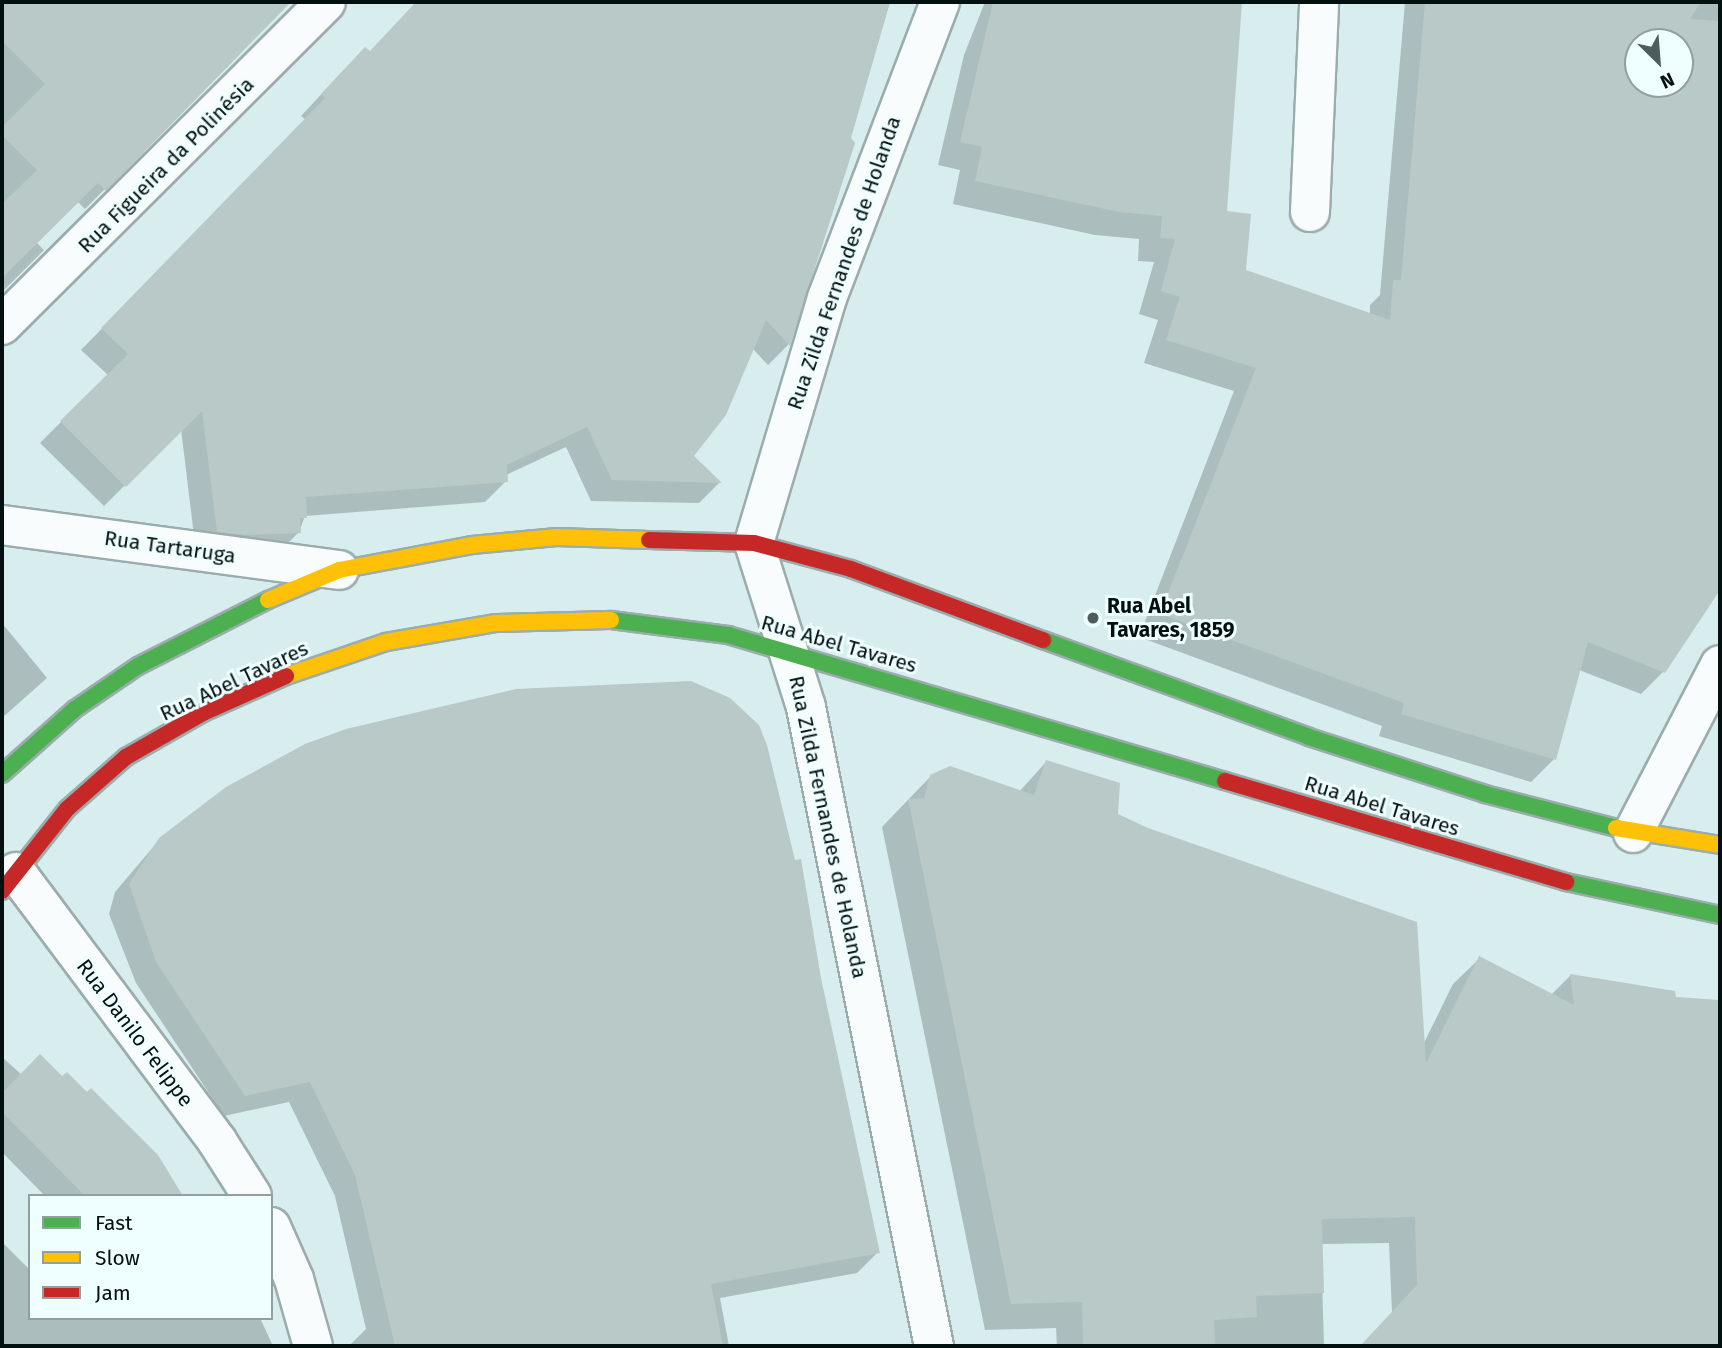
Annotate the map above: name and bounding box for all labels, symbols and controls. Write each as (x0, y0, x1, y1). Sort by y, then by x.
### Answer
north arrow (1624, 28, 1694, 98)
text: N (1657, 68, 1678, 94)
street label: Rua Figueira da Polinésia (73, 72, 259, 258)
street label: Rua Zilda Fernandes de Holanda (782, 113, 906, 413)
street label: Rua Tartaruga (103, 525, 237, 569)
place label: Rua Abel Tavares, 1859 (1107, 593, 1234, 643)
street label: Rua Abel Tavares (758, 610, 920, 678)
marker: Rua Abel Tavares, 1859 (1085, 610, 1101, 626)
street label: Rua Abel Tavares (156, 636, 312, 726)
street label: Rua Zilda Fernandes de Holanda (784, 673, 872, 981)
street label: Rua Abel Tavares (1302, 770, 1462, 842)
street label: Rua Danilo Felippe (71, 954, 199, 1112)
legend (28, 1194, 273, 1320)
text: Fast (95, 1210, 133, 1236)
text: Slow (95, 1245, 140, 1271)
text: Jam (95, 1280, 131, 1306)

